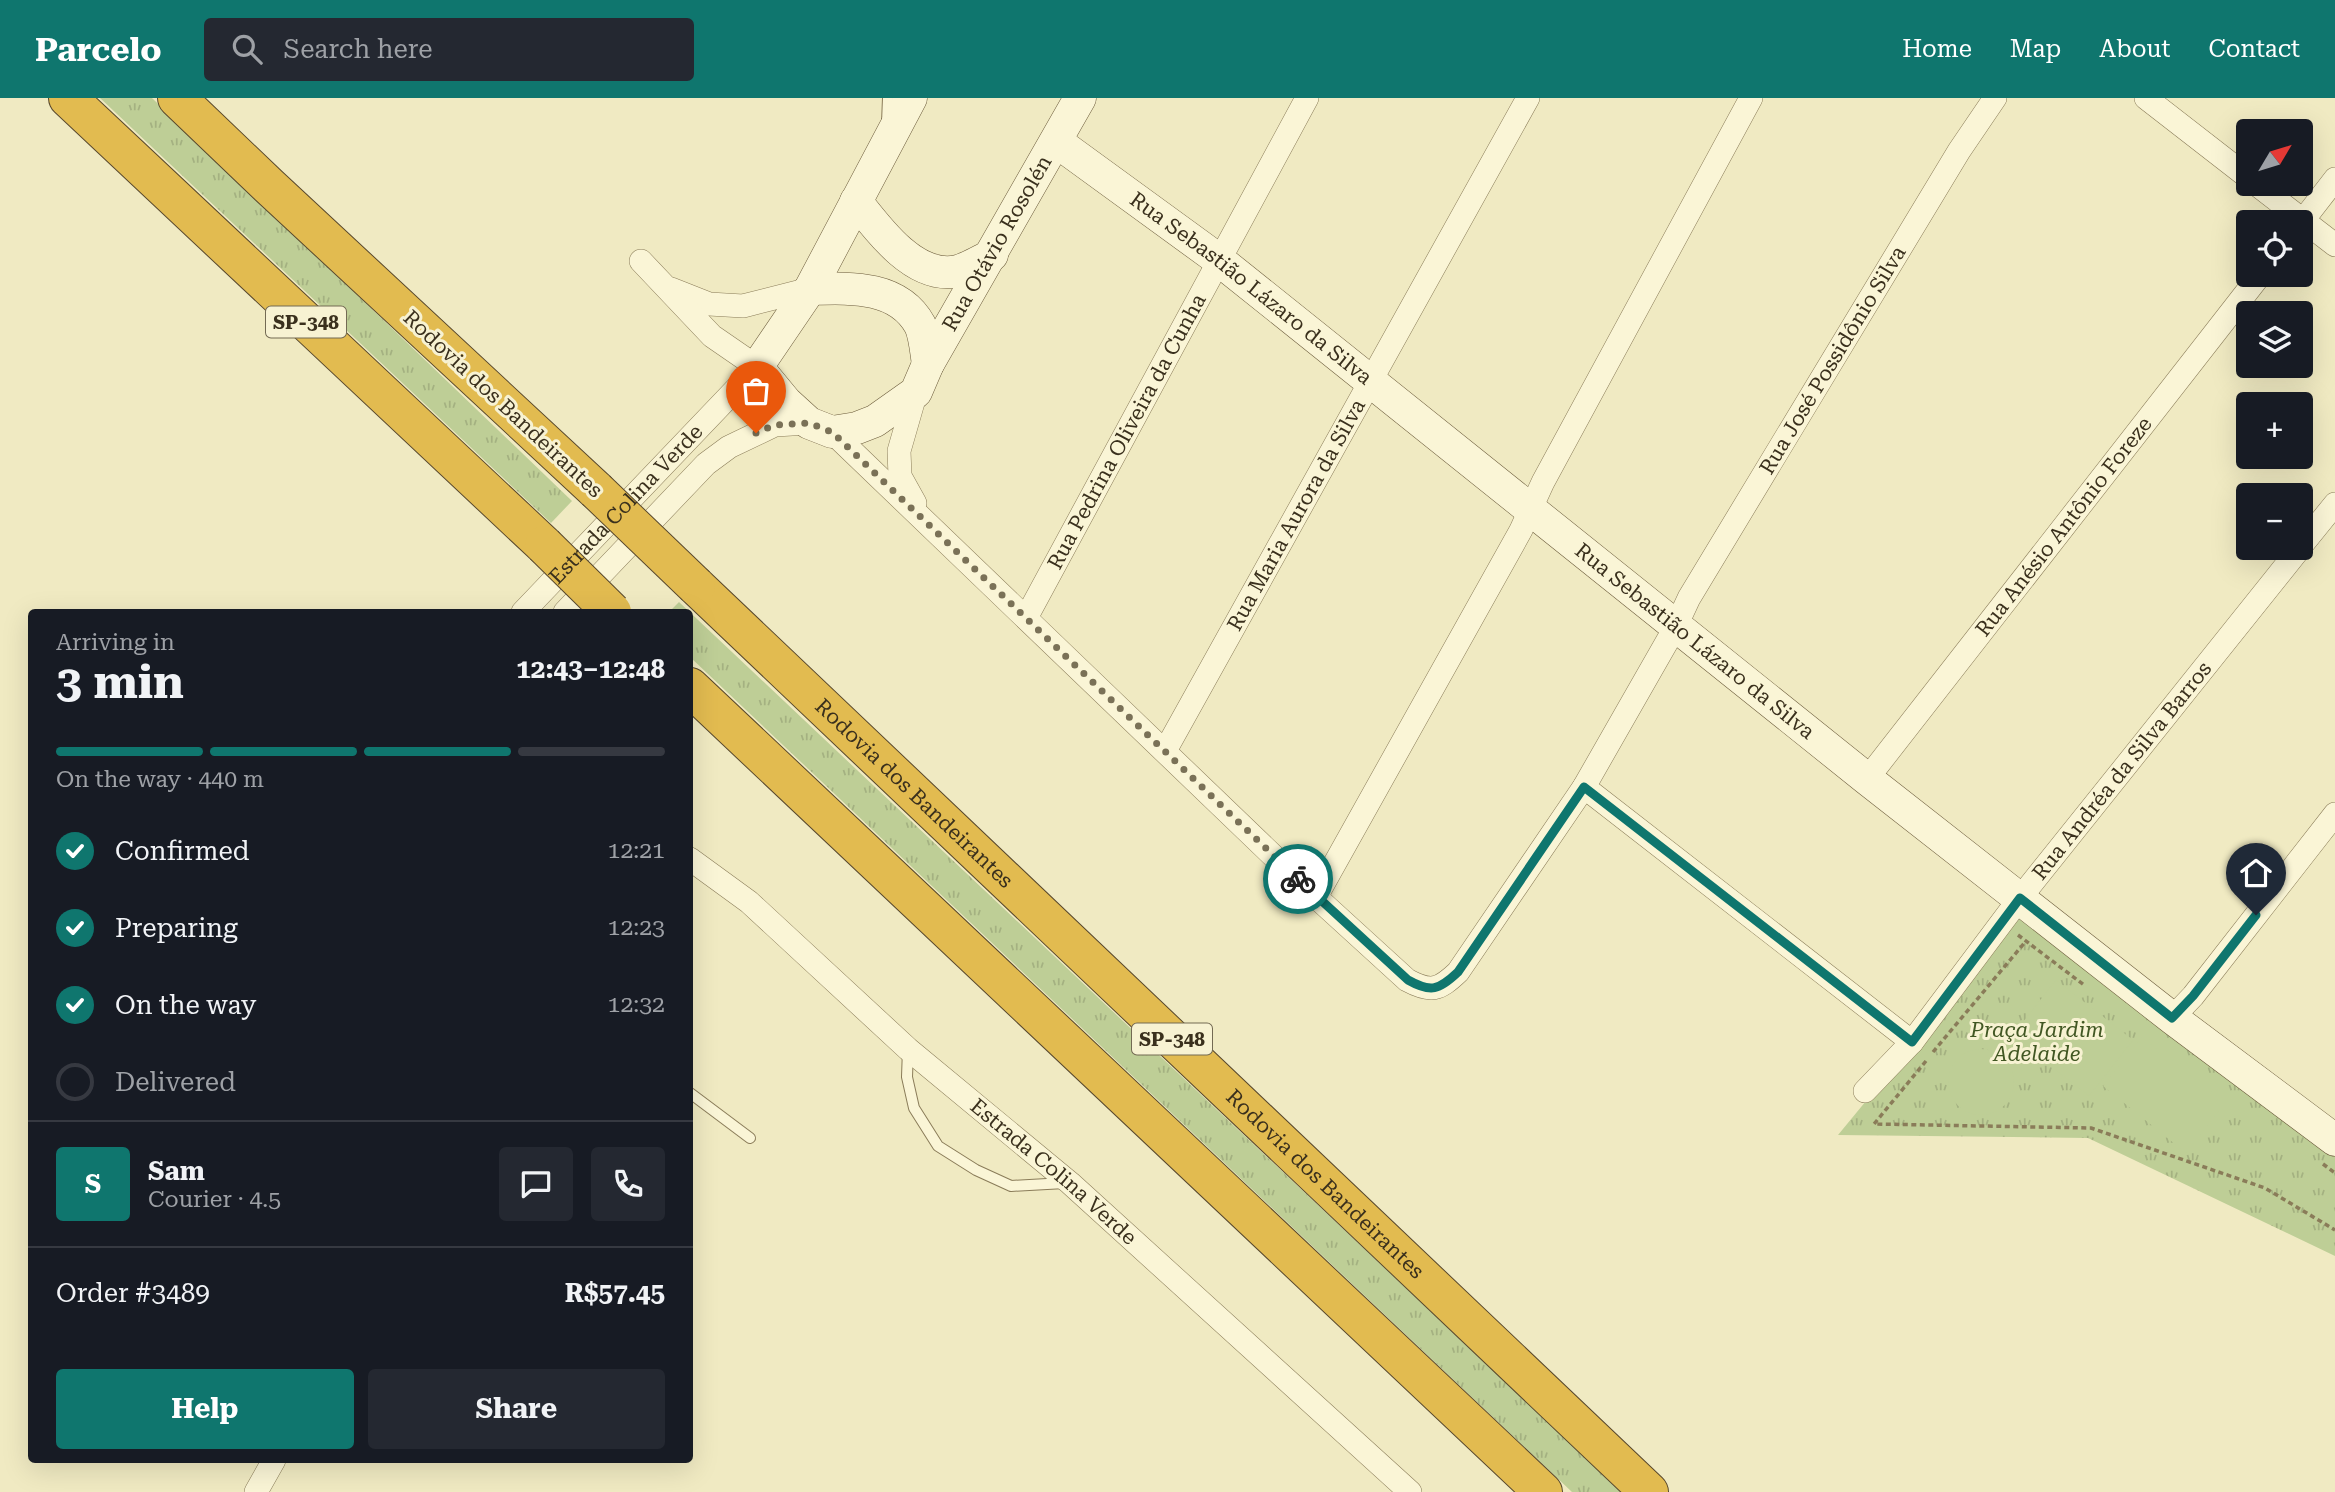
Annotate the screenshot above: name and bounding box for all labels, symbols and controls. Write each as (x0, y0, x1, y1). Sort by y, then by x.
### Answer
search box (204, 18, 694, 81)
text: Parcelo (35, 30, 162, 69)
icon: search (228, 30, 266, 68)
text: Search here (284, 34, 433, 64)
text: Home (1902, 35, 1972, 63)
text: Map (2010, 35, 2061, 63)
text: About (2099, 35, 2170, 63)
text: Contact (2208, 35, 2300, 63)
north arrow (2236, 119, 2314, 196)
map controls (2236, 119, 2313, 560)
street label: Rua Otávio Rosolén (937, 151, 1057, 335)
street label: Rua Sebastião Lázaro da Silva (1125, 187, 1377, 390)
button: locate (2236, 210, 2313, 287)
street label: Rua José Possidônio Silva (1755, 241, 1911, 478)
street label: Rua Pedrina Oliveira da Cunha (1043, 289, 1211, 573)
button: layers (2236, 301, 2313, 378)
street label: Rodovia dos Bandeirantes (399, 305, 607, 503)
road number: SP-348 (266, 306, 346, 338)
pin (726, 361, 786, 433)
icon: bag (737, 372, 775, 410)
button: + (2236, 392, 2313, 469)
street label: Rua Maria Aurora da Silva (1222, 395, 1370, 635)
street label: Rua Anésio Antônio Foreze (1971, 412, 2157, 641)
street label: Estrada Colina Verde (544, 420, 708, 589)
button: − (2236, 483, 2313, 560)
street label: Rua Sebastião Lázaro da Silva (1570, 538, 1820, 744)
text: Arriving in (56, 629, 175, 656)
text: 12:43–12:48 (516, 654, 665, 684)
text: 3 min (56, 655, 184, 709)
street label: Rua Andréa da Silva Barros (2027, 657, 2216, 885)
street label: Rodovia dos Bandeirantes (810, 694, 1018, 893)
text: On the way · 440 m (56, 766, 264, 793)
icon: check (56, 832, 94, 870)
text: Confirmed (115, 836, 250, 866)
text: 12:21 (608, 837, 665, 864)
pin (2226, 843, 2286, 915)
courier (1263, 844, 1333, 914)
icon: home (2237, 854, 2275, 892)
icon: bike (1279, 860, 1317, 898)
icon: check (56, 909, 94, 947)
text: Preparing (115, 913, 238, 943)
text: 12:23 (608, 914, 665, 941)
icon: check (56, 986, 94, 1024)
text: On the way (115, 990, 256, 1020)
text: 12:32 (608, 991, 665, 1018)
park label: Praça Jardim Adelaide (1969, 1018, 2104, 1066)
road number: SP-348 (1132, 1023, 1212, 1054)
text: Delivered (115, 1067, 236, 1097)
street label: Rodovia dos Bandeirantes (1221, 1085, 1429, 1284)
street label: Estrada Colina Verde (966, 1094, 1142, 1250)
button: chat (499, 1147, 573, 1221)
button: phone (591, 1147, 665, 1221)
text: Sam (148, 1156, 205, 1186)
text: S (85, 1169, 101, 1199)
text: Courier · 4.5 (148, 1186, 281, 1213)
text: Order #3489 (56, 1278, 210, 1308)
text: R$57.45 (565, 1278, 665, 1308)
button: Help (56, 1369, 354, 1449)
button: Share (368, 1369, 665, 1449)

